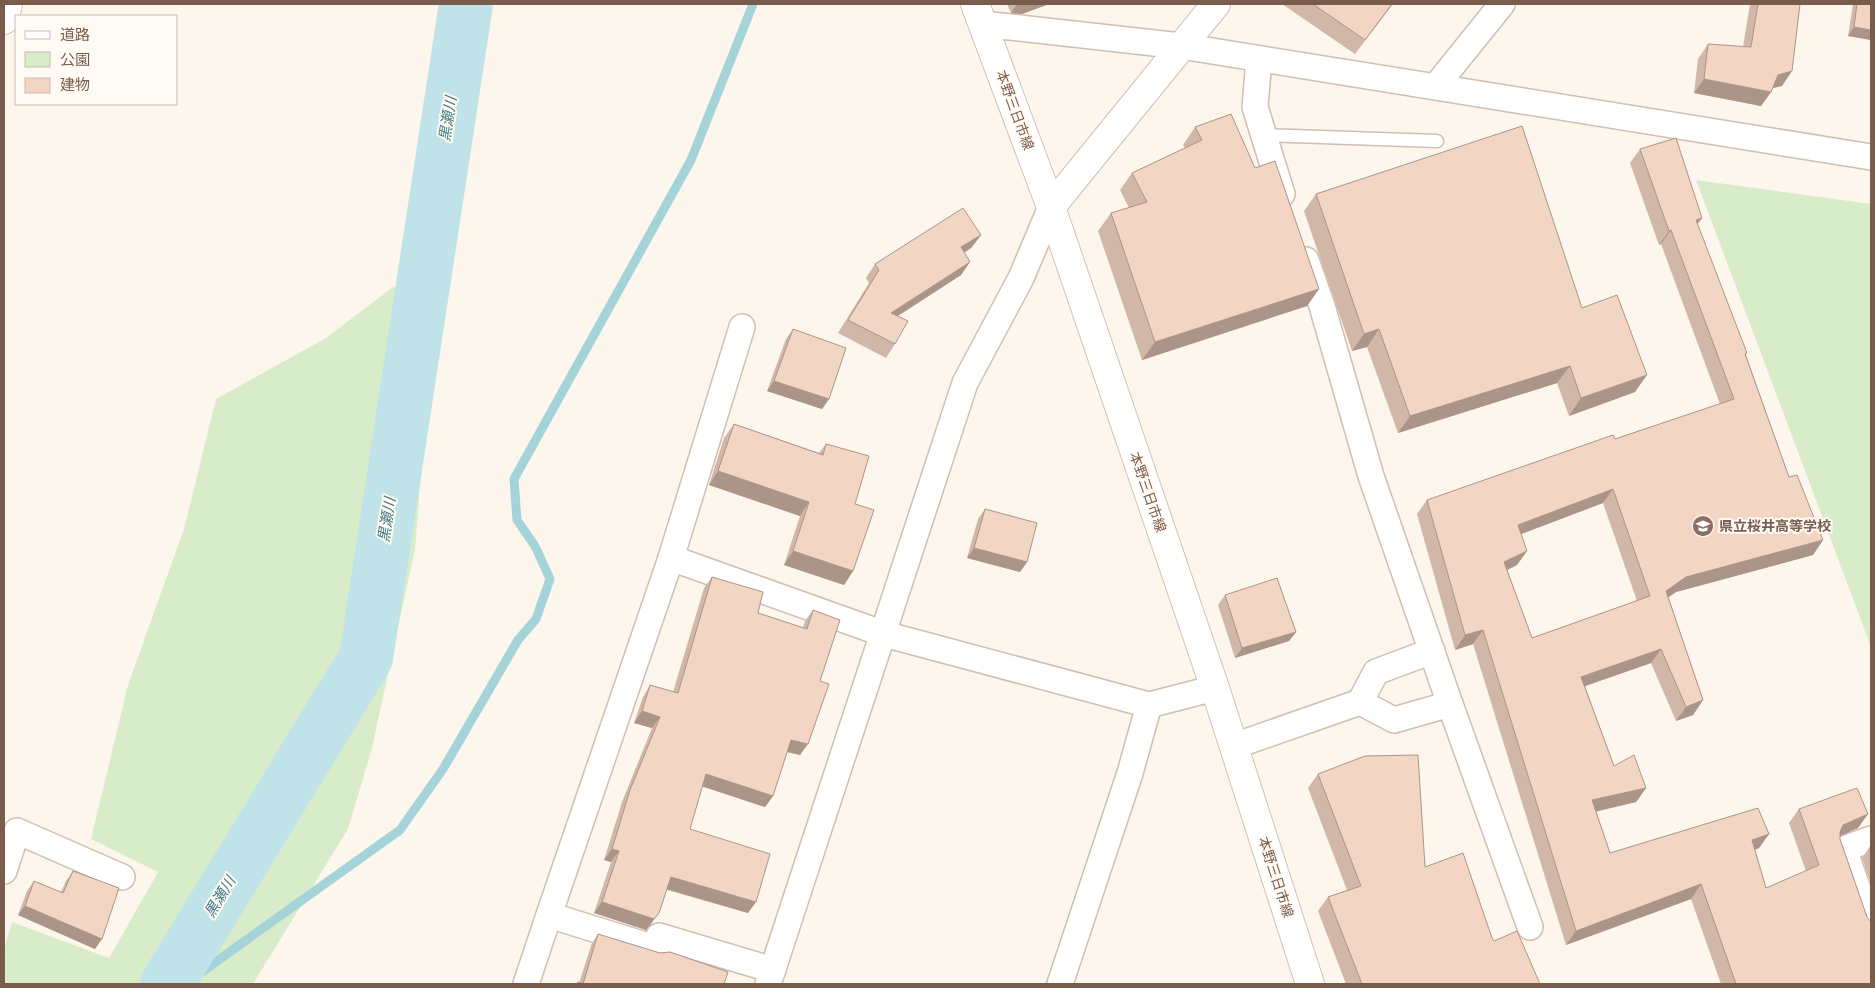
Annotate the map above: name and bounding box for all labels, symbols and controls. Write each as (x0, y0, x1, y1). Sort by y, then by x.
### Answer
legend (15, 15, 178, 105)
text: 道路 (60, 25, 90, 44)
text: 公園 (60, 50, 90, 69)
street label: 本野三日市線 (993, 67, 1038, 152)
text: 建物 (60, 75, 90, 94)
water label: 黒瀬川 (435, 93, 461, 143)
street label: 本野三日市線 (1127, 449, 1170, 534)
water label: 黒瀬川 (374, 494, 400, 544)
school or university icon: 県立桜井高等学校 (1691, 514, 1715, 538)
place label: 県立桜井高等学校 (1719, 517, 1831, 534)
street label: 本野三日市線 (1255, 834, 1298, 919)
water label: 黒瀬川 (200, 871, 240, 921)

